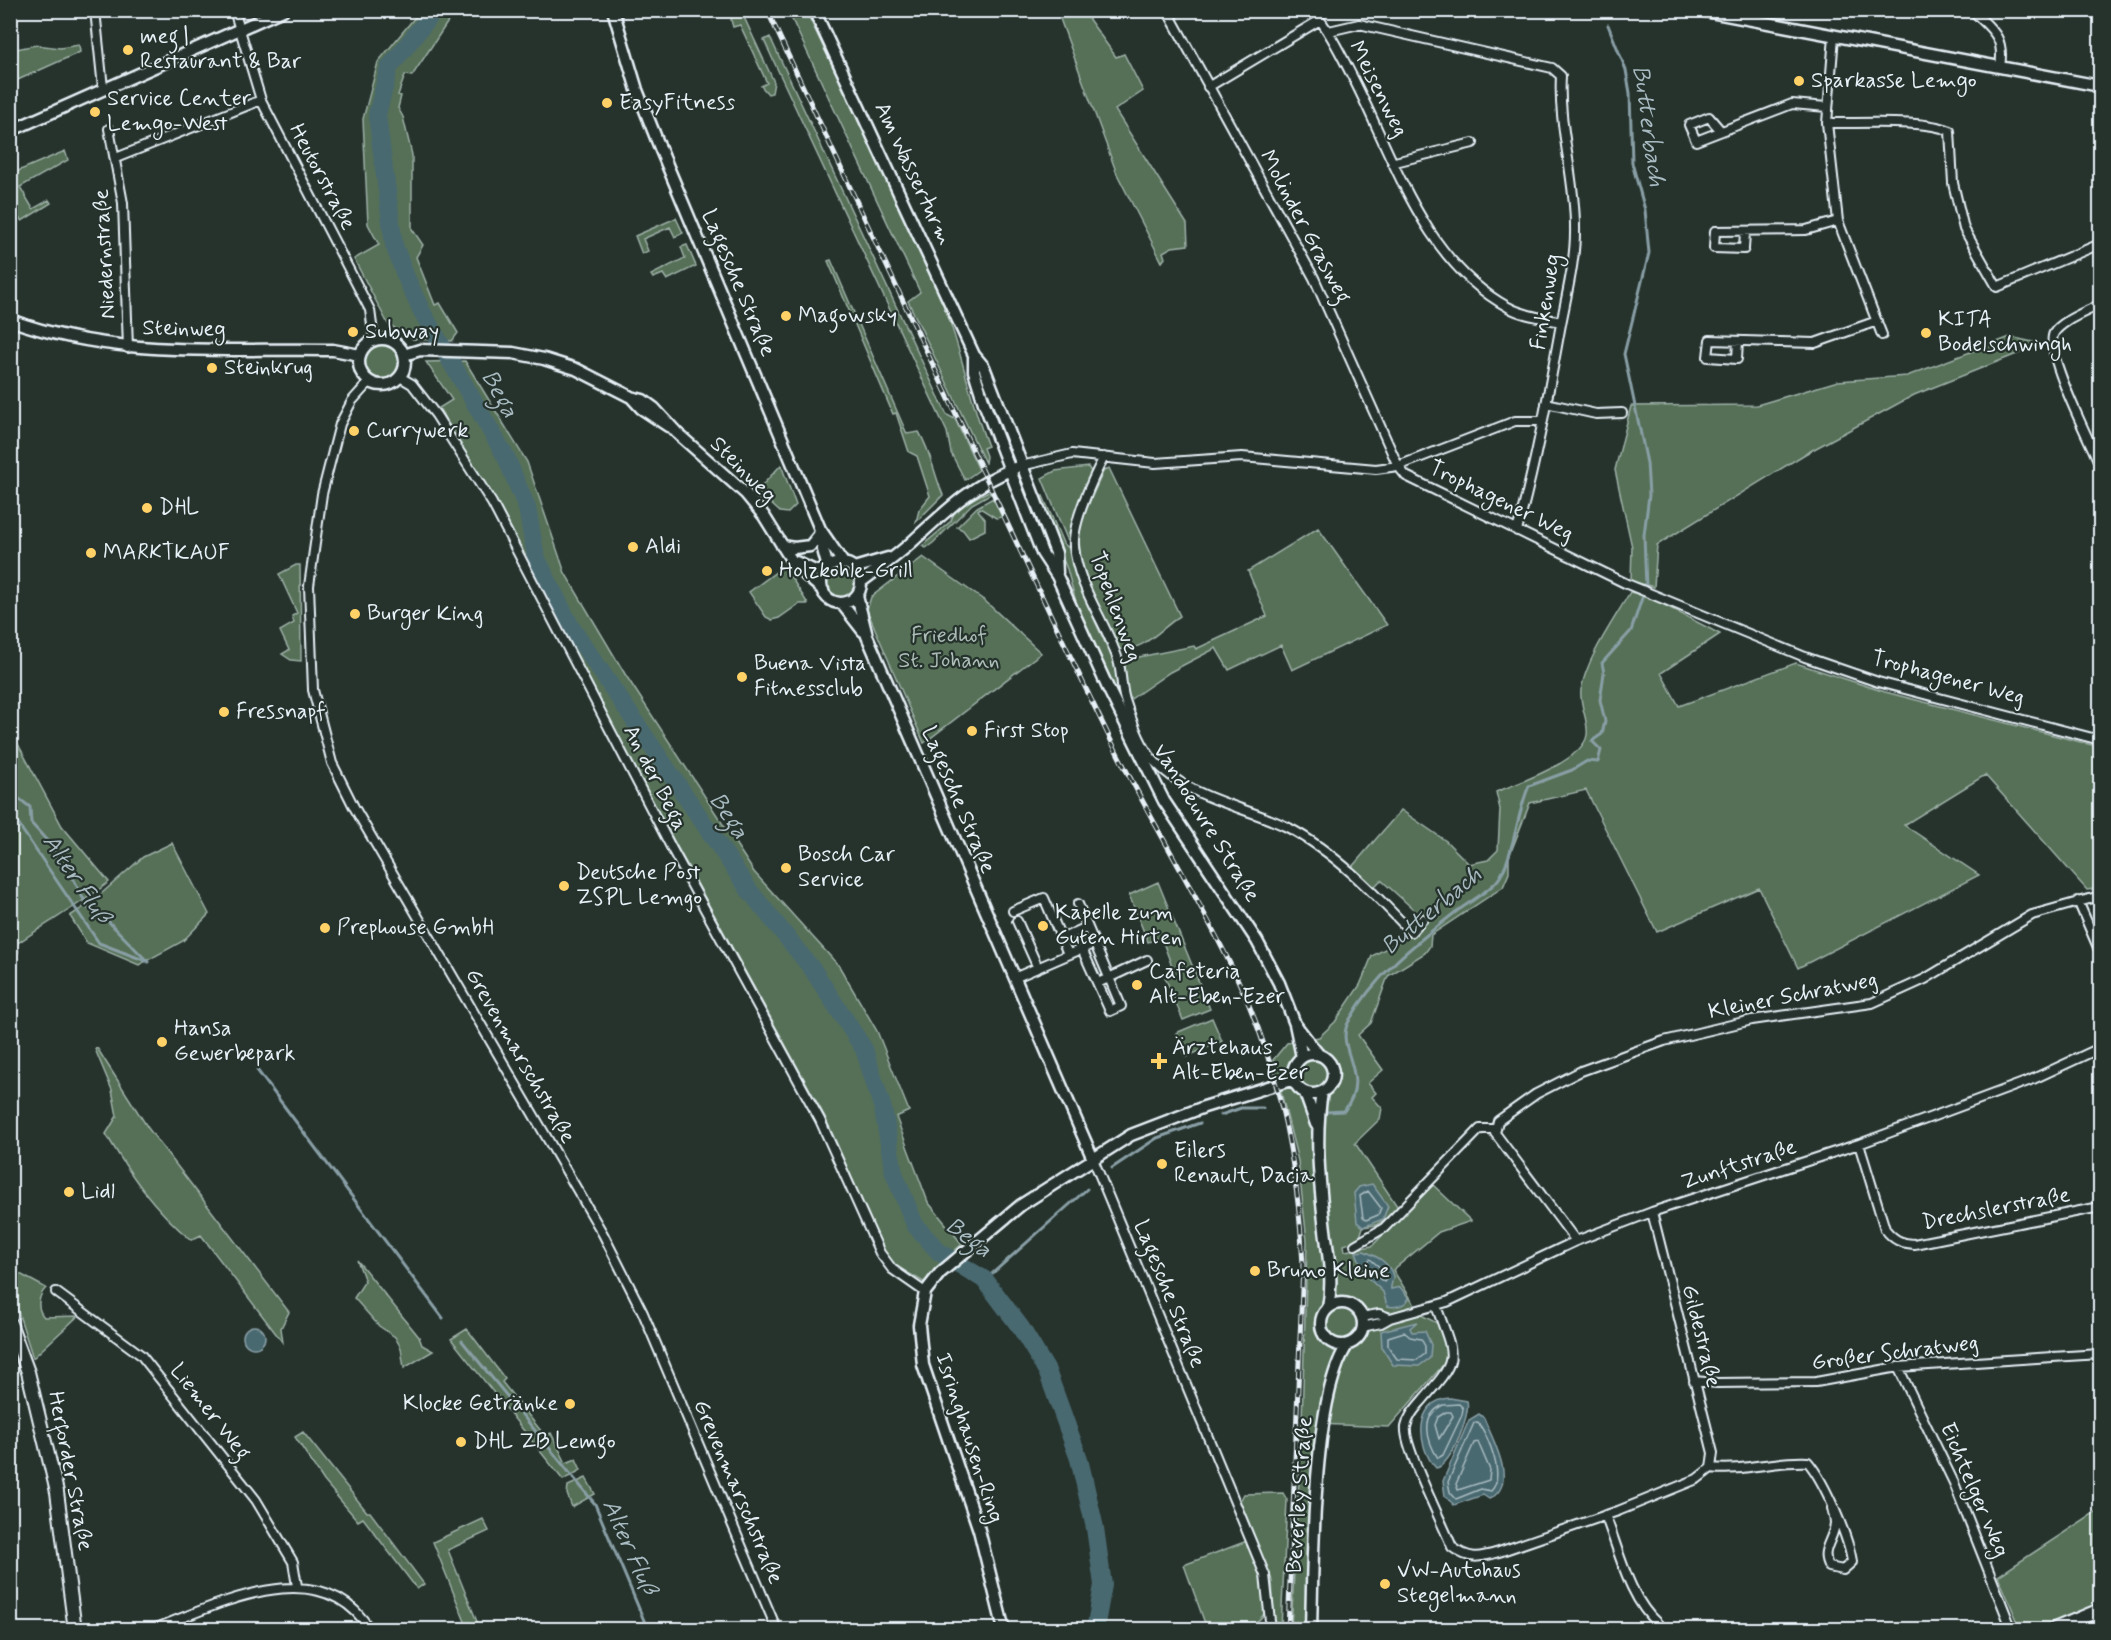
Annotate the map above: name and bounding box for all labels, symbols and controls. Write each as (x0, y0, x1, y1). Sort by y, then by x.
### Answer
place label: meg | Restaurant & Bar (140, 23, 302, 76)
street label: Meisenweg (1341, 36, 1414, 142)
marker: meg | Restaurant & Bar (121, 43, 135, 57)
water label: Butterbach (1624, 63, 1672, 189)
place label: Sparkasse Lemgo (1811, 67, 1977, 98)
marker: Sparkasse Lemgo (1792, 74, 1806, 88)
place label: Service Center Lemgo-West (107, 85, 252, 141)
place label: EasyFitness (619, 89, 736, 117)
marker: EasyFitness (600, 96, 614, 110)
street label: Am Wasserturm (868, 98, 958, 250)
marker: Service Center Lemgo-West (88, 105, 102, 119)
street label: Heutorstraße (282, 119, 362, 235)
street label: Molinder Grasweg (1250, 145, 1357, 310)
street label: Niedernstraße (88, 188, 122, 320)
street label: Lagesche Straße (692, 205, 782, 362)
street label: Finkenweg (1525, 252, 1570, 352)
place label: Magowsky (798, 302, 897, 333)
place label: KITA Bodelschwingh (1938, 306, 2072, 362)
marker: Magowsky (779, 309, 793, 323)
street label: Steinweg (142, 314, 226, 347)
place label: Subway (365, 318, 439, 346)
marker: Subway (346, 325, 360, 339)
marker: KITA Bodelschwingh (1919, 326, 1933, 340)
place label: Steinkrug (224, 354, 313, 383)
marker: Steinkrug (205, 361, 219, 375)
water label: Bega (471, 365, 525, 425)
place label: Currywerk (366, 417, 469, 445)
marker: Currywerk (347, 424, 361, 438)
street label: Steinweg (702, 431, 782, 511)
street label: Trophagener Weg (1423, 454, 1578, 551)
place label: DHL (159, 494, 199, 522)
marker: DHL (140, 501, 154, 515)
place label: Aldi (645, 533, 681, 561)
place label: MARKTKAUF (103, 539, 230, 567)
marker: Aldi (626, 540, 640, 554)
marker: MARKTKAUF (84, 546, 98, 560)
street label: Topehlenweg (1081, 548, 1148, 666)
place label: Holzkohle-Grill (779, 557, 913, 585)
marker: Holzkohle-Grill (760, 564, 774, 578)
place label: Burger King (367, 600, 483, 631)
marker: Burger King (348, 607, 362, 621)
park label: Friedhof St. Johann (898, 622, 1000, 675)
street label: Trophagener Weg (1867, 644, 2028, 715)
place label: Buena Vista Fitnessclub (754, 650, 866, 703)
marker: Buena Vista Fitnessclub (735, 670, 749, 684)
place label: Fressnapf (236, 698, 326, 726)
marker: Fressnapf (217, 705, 231, 719)
place label: First Stop (984, 717, 1069, 745)
street label: An der Bega (614, 720, 694, 837)
street label: Lagesche Straße (912, 722, 1002, 879)
marker: First Stop (965, 724, 979, 738)
street label: Vandoeuvre Straße (1146, 739, 1266, 907)
water label: Bega (699, 787, 755, 847)
water label: Alter Fluß (35, 828, 119, 932)
place label: Bosch Car Service (798, 841, 896, 894)
place label: Deutsche Post ZSPL Lemgo (576, 859, 702, 913)
water label: Butterbach (1375, 860, 1489, 962)
marker: Bosch Car Service (779, 861, 793, 875)
marker: Deutsche Post ZSPL Lemgo (557, 879, 571, 893)
place label: Kapelle zum Guten Hirten (1055, 899, 1182, 952)
place label: Prephouse GmbH (337, 914, 494, 942)
marker: Kapelle zum Guten Hirten (1036, 919, 1050, 933)
marker: Prephouse GmbH (318, 921, 332, 935)
place label: Cafeteria Alt-Eben-Ezer (1149, 958, 1286, 1011)
street label: Grevenmarschstraße (458, 963, 582, 1149)
street label: Kleiner Schratweg (1706, 966, 1880, 1027)
marker: Cafeteria Alt-Eben-Ezer (1130, 978, 1144, 992)
place label: Hansa Gewerbepark (174, 1015, 295, 1068)
place label: Ärztehaus Alt-Eben-Ezer (1172, 1034, 1309, 1087)
marker: Hansa Gewerbepark (155, 1035, 169, 1049)
marker: Ärztehaus Alt-Eben-Ezer (1150, 1052, 1168, 1070)
street label: Zunftstraße (1678, 1133, 1800, 1197)
place label: Eilers Renault, Dacia (1174, 1137, 1314, 1190)
marker: Eilers Renault, Dacia (1155, 1157, 1169, 1171)
place label: Lidl (81, 1178, 115, 1206)
street label: Drechslerstraße (1920, 1181, 2073, 1237)
marker: Lidl (62, 1185, 76, 1199)
water label: Bega (937, 1211, 997, 1268)
street label: Lagesche Straße (1124, 1216, 1211, 1373)
place label: Bruno Kleine (1267, 1257, 1390, 1285)
marker: Bruno Kleine (1248, 1264, 1262, 1278)
street label: Gildestraße (1675, 1282, 1727, 1390)
street label: Großer Schratweg (1810, 1329, 1980, 1378)
street label: Isringhausen-Ring (925, 1349, 1010, 1528)
street label: Liemer Weg (161, 1358, 257, 1468)
street label: Herforder Straße (39, 1389, 99, 1554)
place label: Klocke Getränke (403, 1390, 558, 1418)
street label: Grevenmarschstraße (686, 1396, 790, 1589)
marker: Klocke Getränke (563, 1397, 577, 1411)
street label: Beverley Straße (1281, 1415, 1319, 1574)
street label: Eichtelger Weg (1930, 1418, 2015, 1563)
place label: DHL ZB Lemgo (473, 1428, 616, 1459)
marker: DHL ZB Lemgo (454, 1435, 468, 1449)
water label: Alter Fluß (594, 1494, 665, 1602)
place label: VW-Autohaus Stegelmann (1397, 1557, 1521, 1613)
marker: VW-Autohaus Stegelmann (1378, 1577, 1392, 1591)

